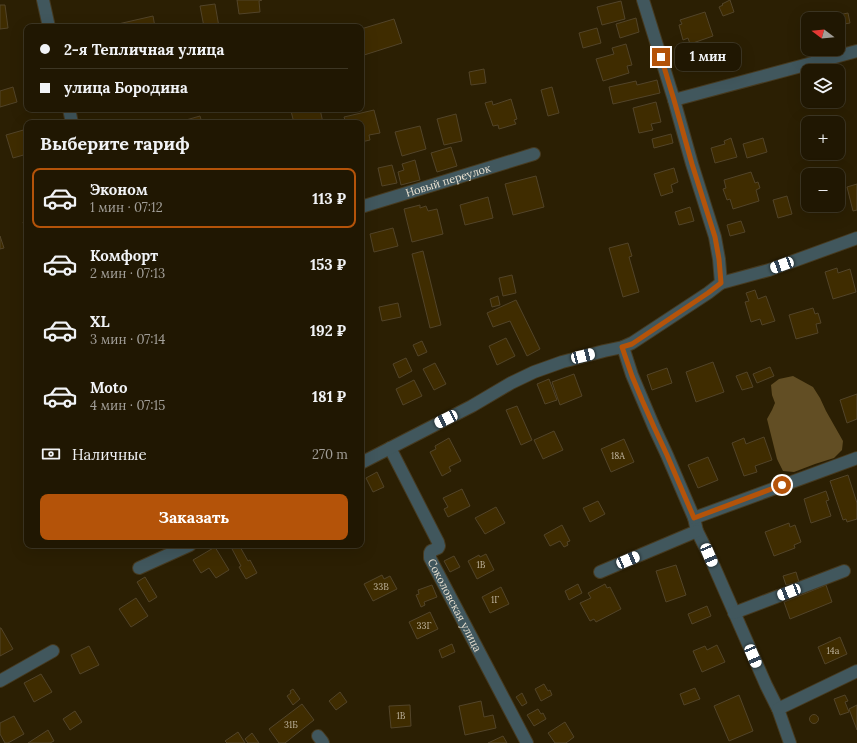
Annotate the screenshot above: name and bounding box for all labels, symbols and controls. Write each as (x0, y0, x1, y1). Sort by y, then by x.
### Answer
north arrow (801, 12, 845, 56)
map controls (801, 12, 845, 212)
text: 2-я Тепличная улица (64, 40, 224, 59)
callout: 1 мин (675, 43, 741, 71)
route end (652, 48, 670, 66)
text: 1 мин (690, 48, 726, 65)
button: layers (801, 64, 845, 108)
text: улица Бородина (64, 78, 188, 97)
button: + (801, 116, 845, 160)
text: Выберите тариф (40, 132, 190, 155)
street label: Новый переулок (404, 161, 492, 200)
button: − (801, 168, 845, 212)
icon: car (42, 180, 78, 216)
text: Эконом (90, 180, 148, 199)
text: 113 ₽ (312, 189, 346, 208)
text: 1 мин · 07:12 (90, 199, 163, 216)
icon: car (42, 246, 78, 282)
text: Комфорт (90, 246, 158, 265)
text: 153 ₽ (310, 255, 346, 274)
car (769, 255, 795, 275)
text: 2 мин · 07:13 (90, 265, 165, 282)
icon: car (42, 312, 78, 348)
text: XL (90, 312, 110, 331)
text: 192 ₽ (310, 321, 346, 340)
text: 3 мин · 07:14 (90, 331, 165, 348)
car (570, 347, 596, 365)
icon: car (42, 378, 78, 414)
text: Moto (90, 378, 127, 397)
text: 181 ₽ (312, 387, 346, 406)
text: 4 мин · 07:15 (90, 397, 165, 414)
car (433, 408, 459, 430)
icon: cash (40, 443, 62, 465)
text: Наличные (72, 445, 147, 464)
text: 270 m (312, 446, 348, 463)
house number: 18А (611, 450, 625, 461)
route start (773, 476, 791, 494)
button: Заказать (40, 494, 348, 540)
car (699, 542, 719, 568)
car (615, 550, 641, 570)
street label: Соколовская улица (425, 556, 485, 654)
house number: 1В (477, 559, 486, 570)
house number: 33В (373, 581, 389, 592)
car (776, 582, 802, 602)
house number: 1Г (491, 594, 499, 605)
house number: 33Г (417, 620, 432, 631)
car (743, 643, 763, 669)
house number: 14а (827, 645, 840, 656)
house number: 1В (397, 710, 406, 721)
house number: 31Б (284, 719, 298, 730)

